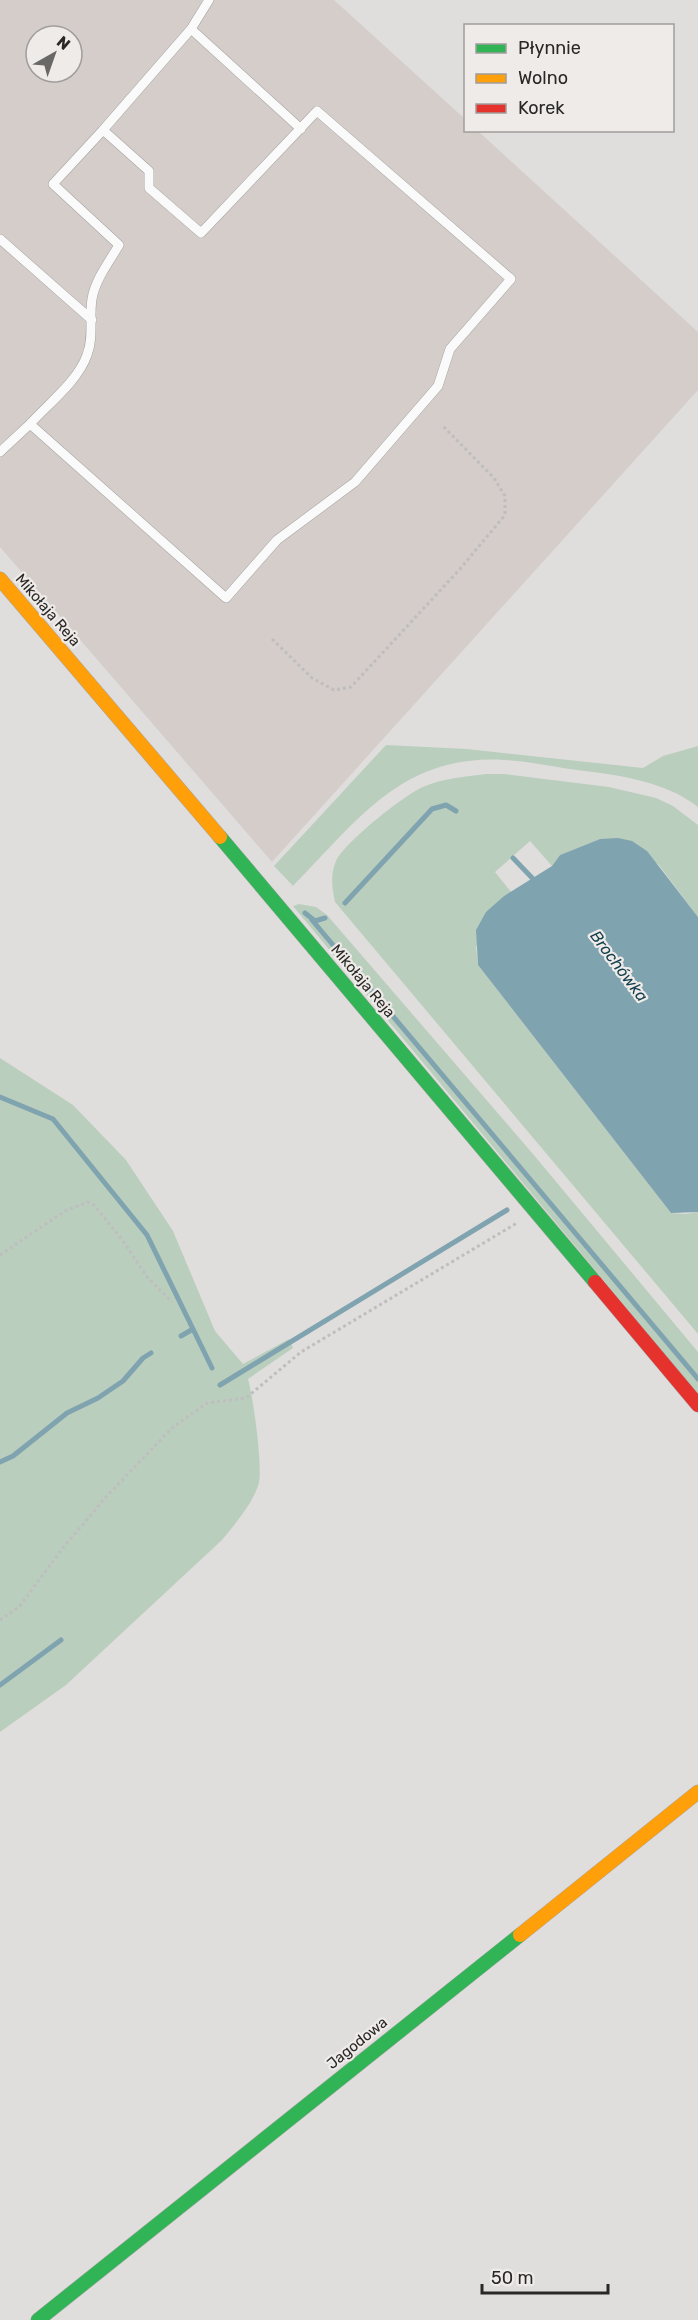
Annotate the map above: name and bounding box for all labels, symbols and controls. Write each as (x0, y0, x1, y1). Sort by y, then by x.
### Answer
north arrow (24, 24, 84, 84)
legend (464, 24, 674, 132)
text: N (53, 32, 74, 54)
text: Płynnie (518, 37, 581, 59)
text: Wolno (518, 67, 568, 89)
text: Korek (518, 97, 565, 119)
street label: Mikołaja Reja (12, 570, 84, 650)
water label: Brochówka (586, 927, 652, 1005)
street label: Mikołaja Reja (327, 941, 399, 1021)
street label: Jagodowa (323, 2013, 391, 2073)
scale bar (482, 2257, 608, 2295)
text: 50 m (491, 2267, 534, 2289)

